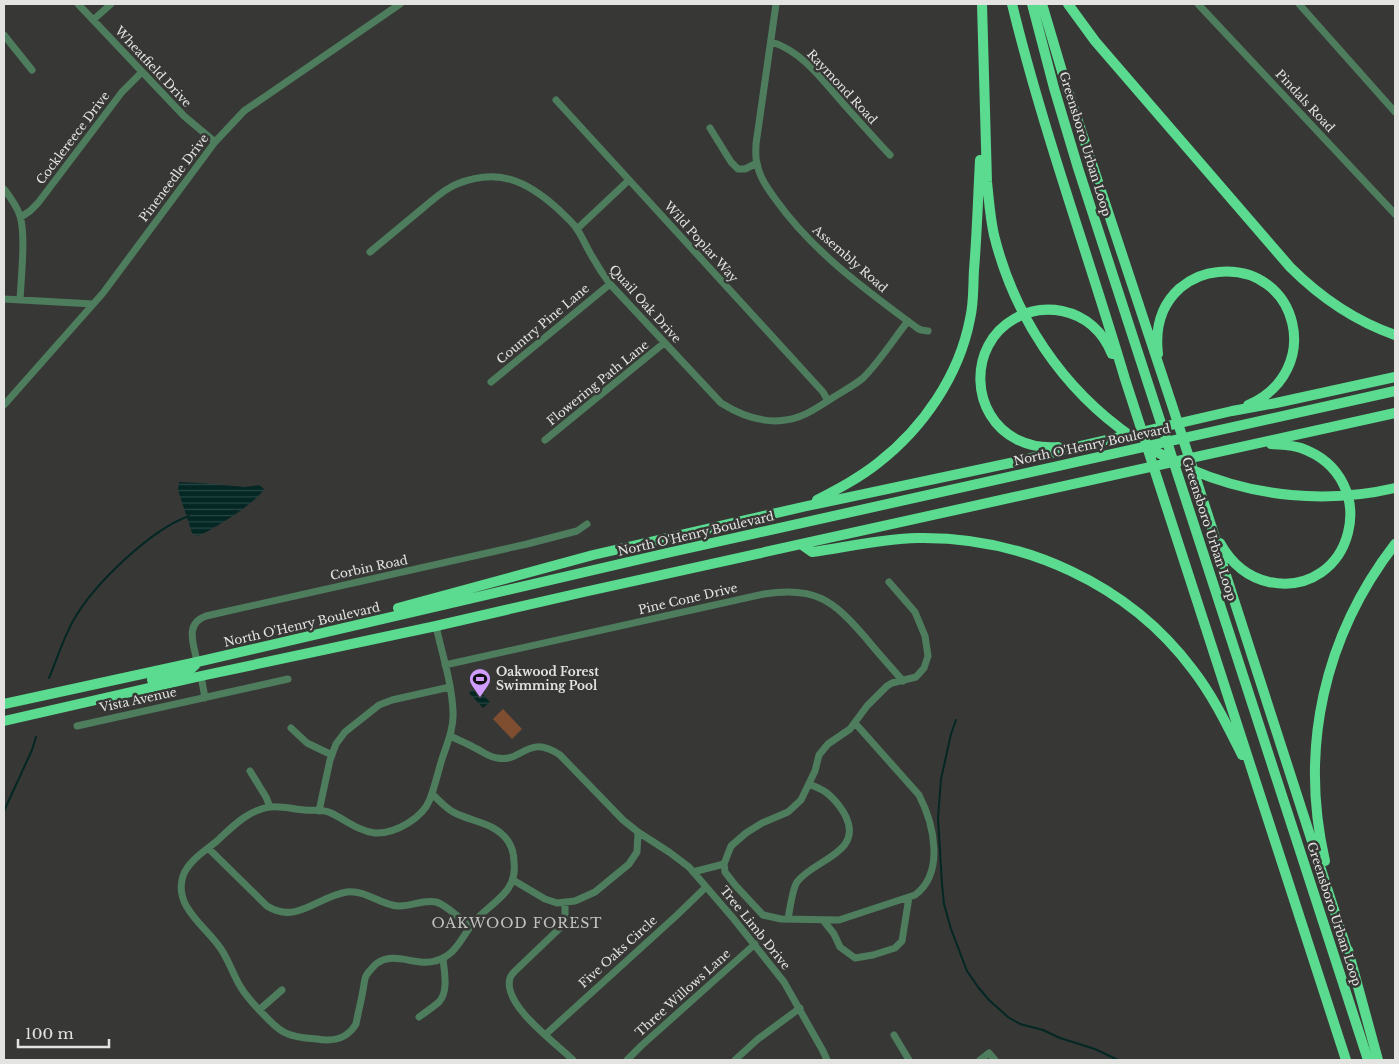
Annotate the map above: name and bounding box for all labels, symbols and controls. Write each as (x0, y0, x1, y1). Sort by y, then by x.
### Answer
street label: Wheatfield Drive (111, 22, 195, 110)
street label: Raymond Road (804, 46, 881, 127)
street label: Pindals Road (1273, 66, 1338, 135)
street label: Greensboro Urban Loop (1056, 70, 1115, 218)
street label: Cocklereece Drive (33, 88, 113, 187)
street label: Pineneedle Drive (136, 131, 212, 225)
street label: Wild Poplar Way (661, 197, 742, 285)
street label: Assembly Road (809, 221, 891, 295)
street label: Quail Oak Drive (606, 261, 685, 346)
street label: Country Pine Lane (493, 280, 592, 367)
street label: Flowering Path Lane (544, 337, 652, 428)
street label: North O'Henry Boulevard (1012, 421, 1172, 468)
street label: Greensboro Urban Loop (1179, 455, 1240, 603)
street label: North O'Henry Boulevard (616, 508, 775, 559)
street label: Corbin Road (329, 552, 409, 583)
street label: Pine Cone Drive (637, 580, 739, 617)
street label: North O'Henry Boulevard (222, 599, 381, 650)
place label: Oakwood Forest Swimming Pool (496, 664, 599, 693)
sports icon: Oakwood Forest Swimming Pool (468, 667, 492, 698)
street label: Vista Avenue (97, 684, 178, 715)
street label: Greensboro Urban Loop (1304, 840, 1365, 988)
street label: Tree Limb Drive (717, 883, 794, 972)
street label: Five Oaks Circle (575, 912, 660, 991)
district label: OAKWOOD FOREST (431, 914, 603, 932)
street label: Three Willows Lane (632, 946, 734, 1039)
scale bar (18, 1016, 109, 1048)
text: 100 m (25, 1024, 74, 1043)

